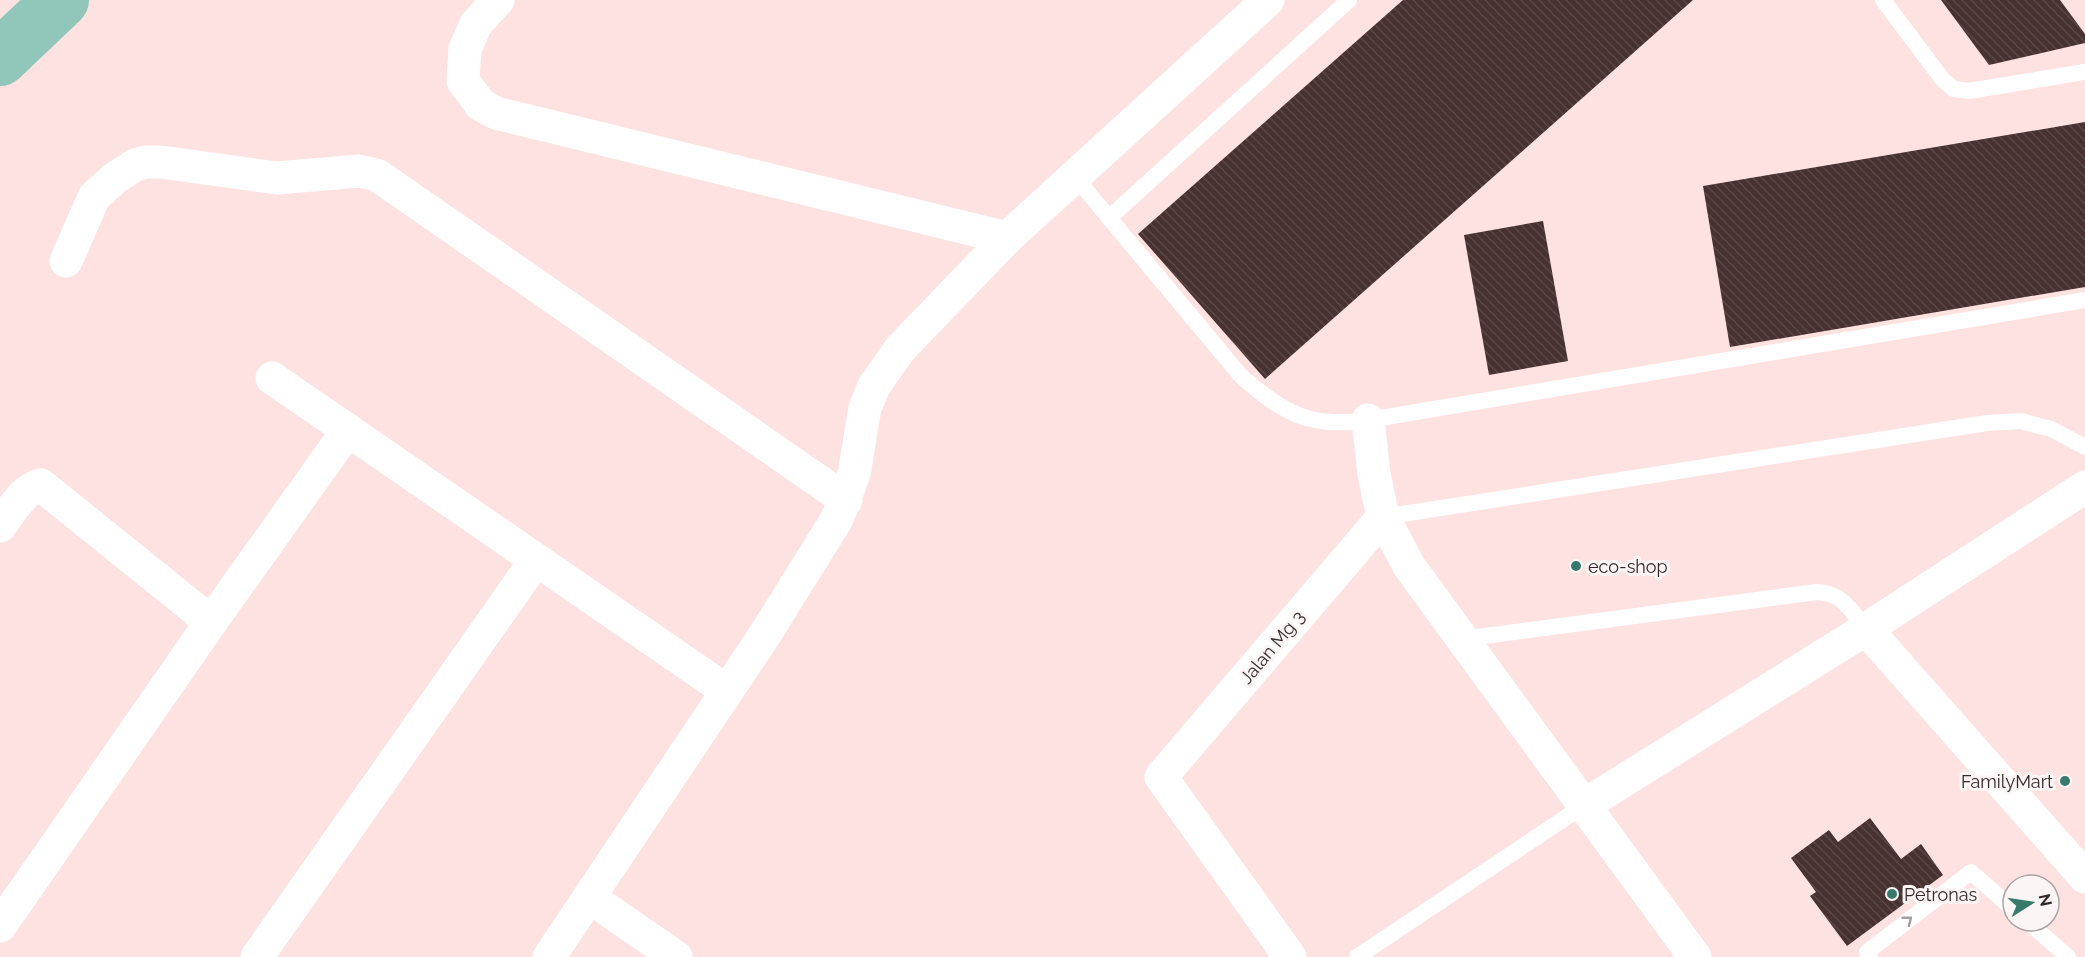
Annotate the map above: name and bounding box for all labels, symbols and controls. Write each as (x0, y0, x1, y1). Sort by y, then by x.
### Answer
place label: eco-shop (1588, 556, 1668, 577)
marker: eco-shop (1569, 559, 1583, 573)
street label: Jalan Mg 3 (1235, 606, 1309, 688)
place label: FamilyMart (1961, 771, 2053, 792)
marker: FamilyMart (2058, 774, 2072, 788)
north arrow (2001, 873, 2061, 933)
place label: Petronas (1904, 884, 1978, 905)
marker: Petronas (1885, 887, 1899, 901)
text: N (2035, 892, 2056, 908)
one-way arrow (1902, 916, 1913, 927)

